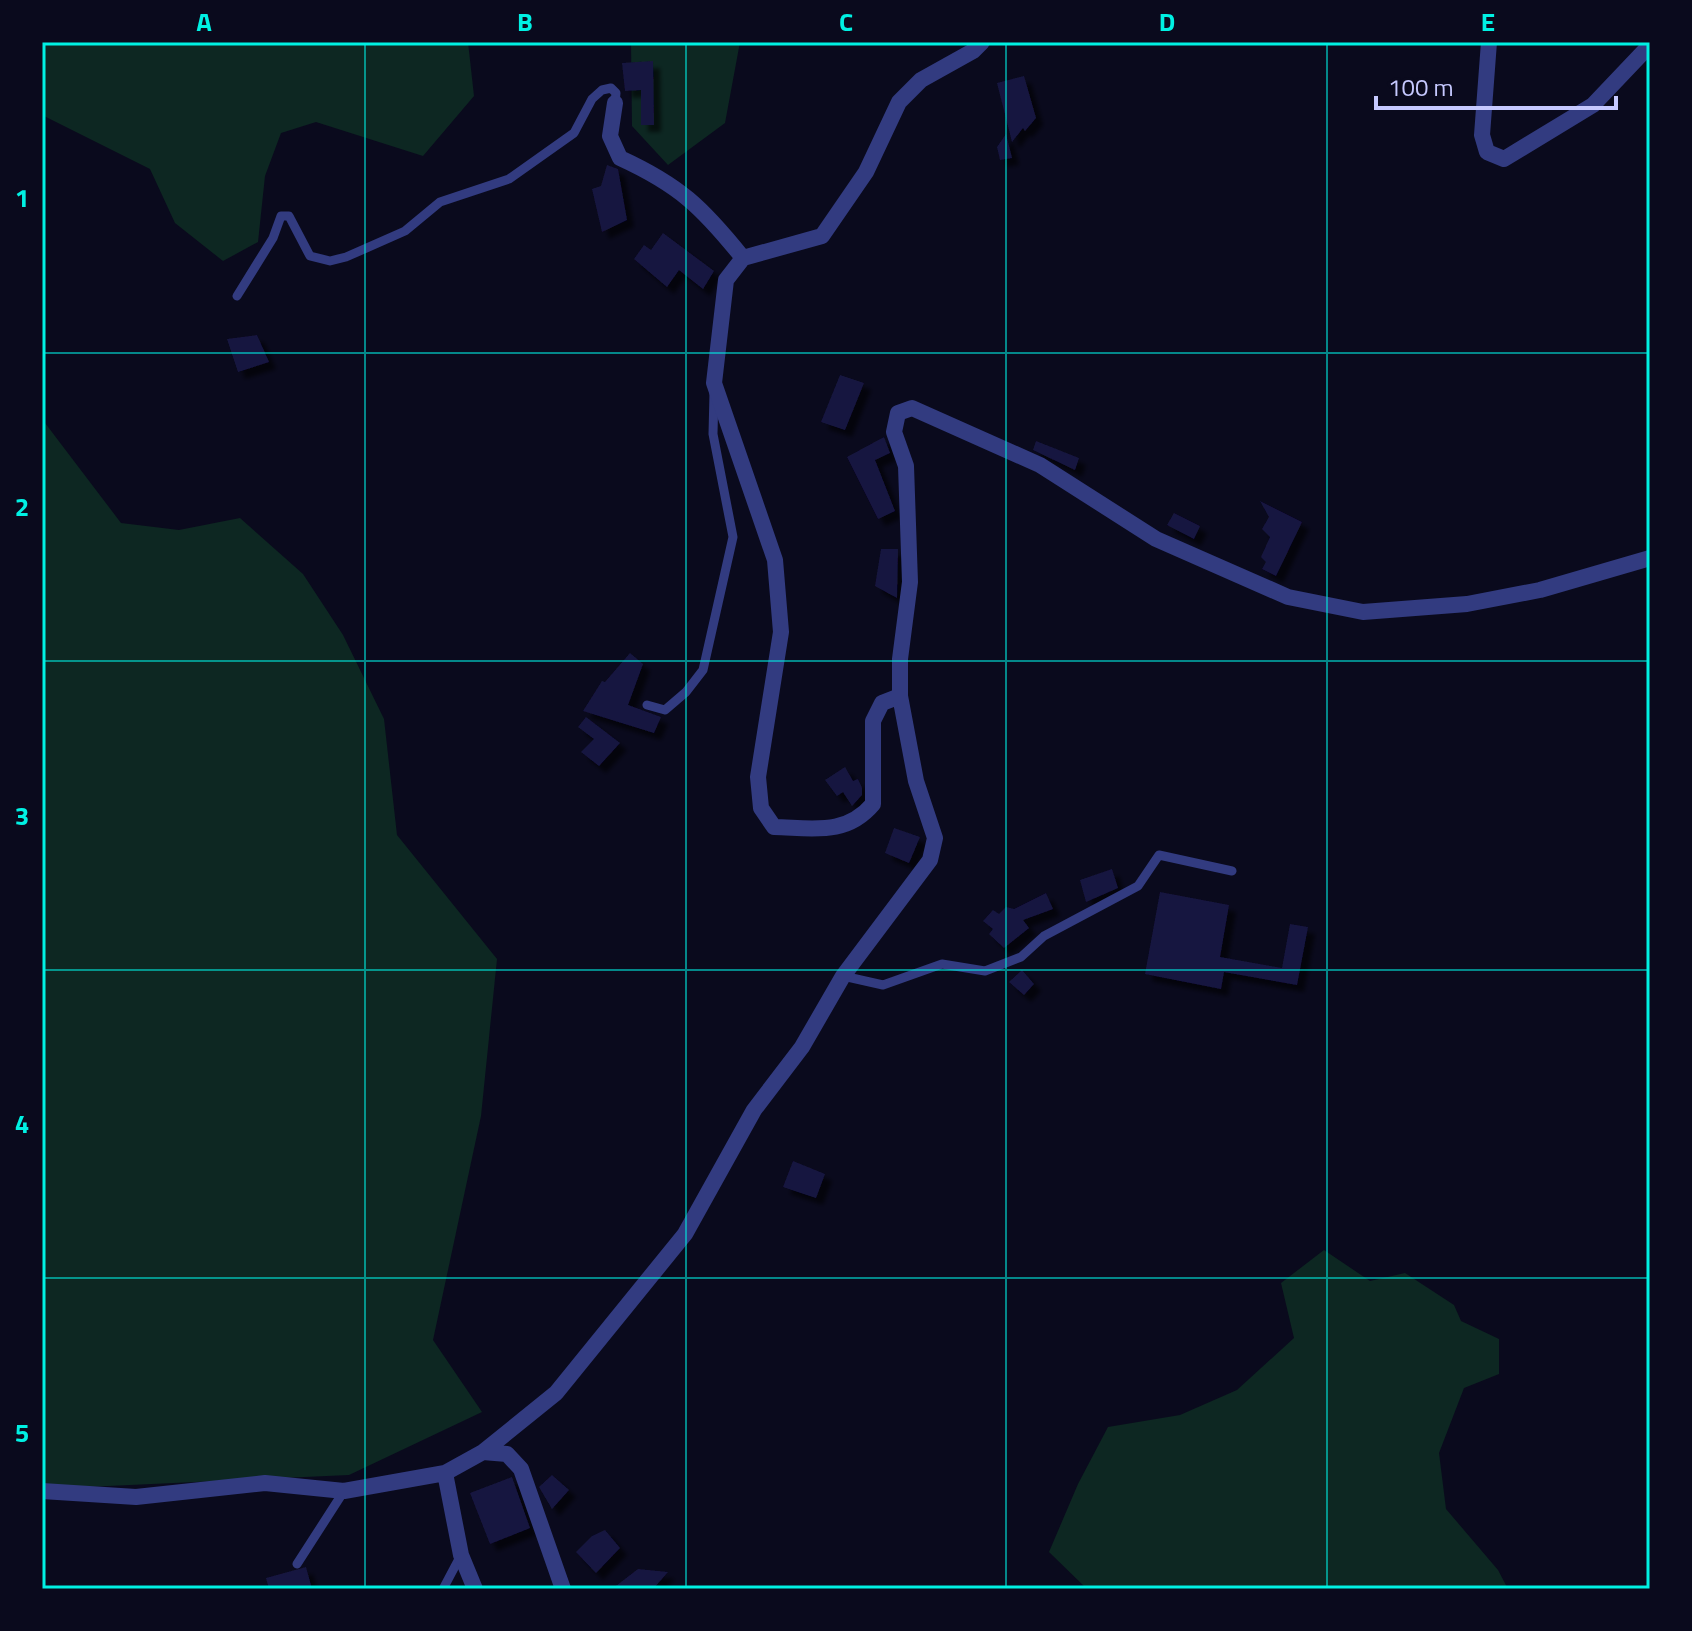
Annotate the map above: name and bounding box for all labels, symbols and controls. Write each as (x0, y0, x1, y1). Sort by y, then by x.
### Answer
text: A (196, 2, 212, 41)
text: B (517, 2, 533, 41)
text: C (839, 2, 853, 41)
text: D (1159, 2, 1175, 41)
text: E (1481, 2, 1495, 41)
scale bar (1376, 60, 1616, 110)
text: 100 m (1388, 69, 1454, 105)
text: 1 (15, 178, 29, 217)
text: 2 (15, 487, 29, 526)
text: 3 (15, 796, 29, 835)
text: 4 (15, 1104, 29, 1143)
text: 5 (15, 1413, 29, 1452)

